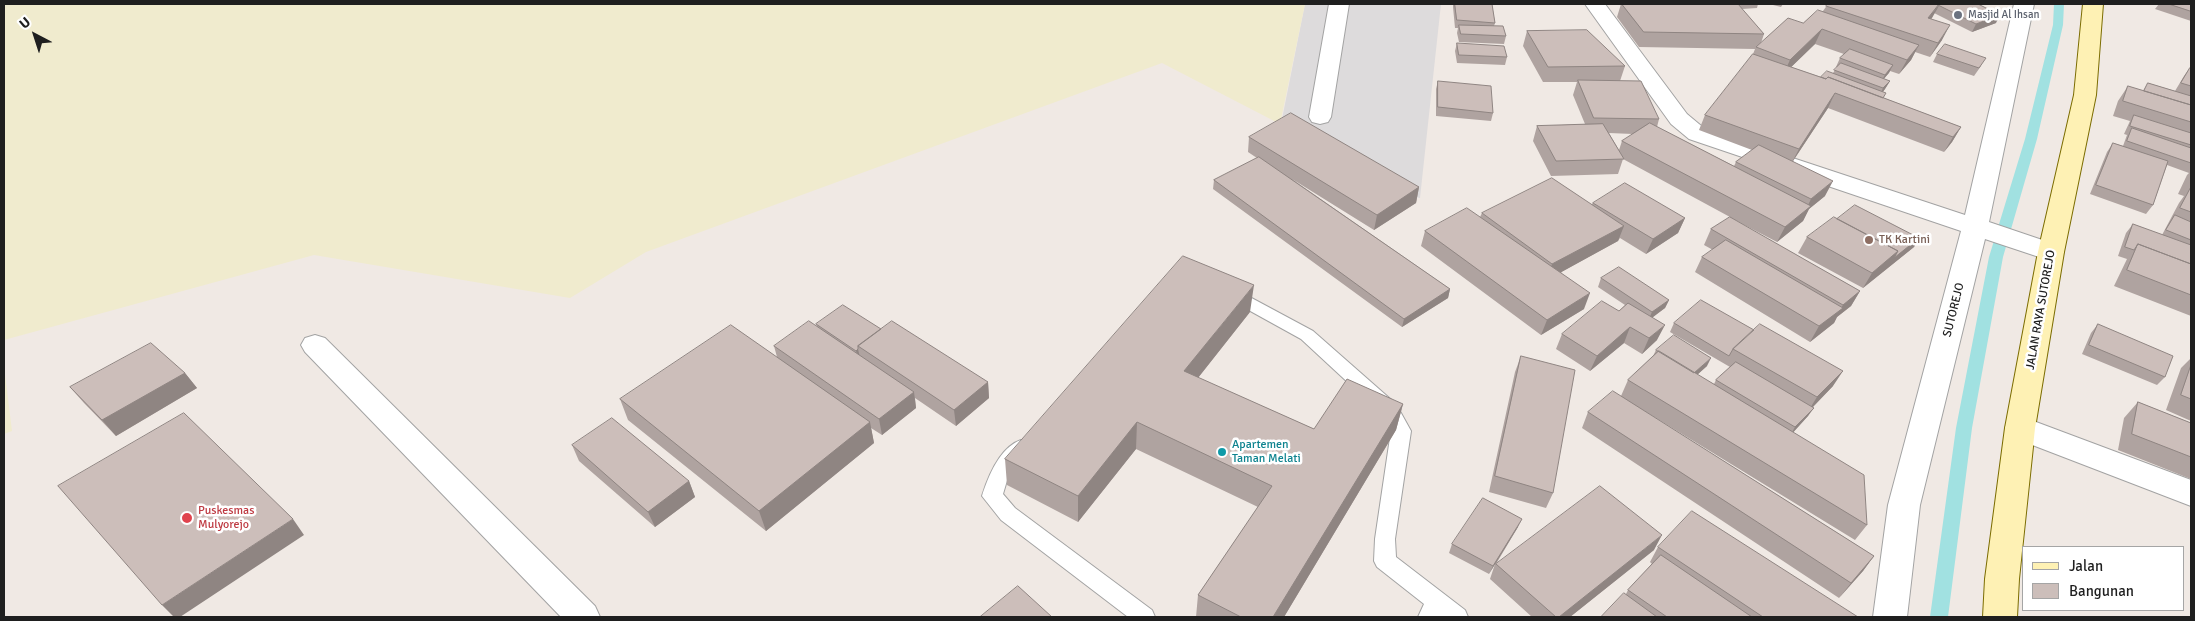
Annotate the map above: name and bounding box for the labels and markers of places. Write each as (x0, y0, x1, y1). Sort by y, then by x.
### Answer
place label: Masjid Al Ihsan (1968, 8, 2039, 22)
marker: Masjid Al Ihsan (1952, 9, 1964, 21)
place label: TK Kartini (1879, 233, 1930, 247)
marker: TK Kartini (1863, 234, 1875, 246)
place label: Apartemen Taman Melati (1232, 438, 1301, 466)
marker: Apartemen Taman Melati (1216, 446, 1228, 458)
place label: Puskesmas Mulyorejo (198, 504, 254, 532)
marker: Puskesmas Mulyorejo (180, 511, 194, 525)

